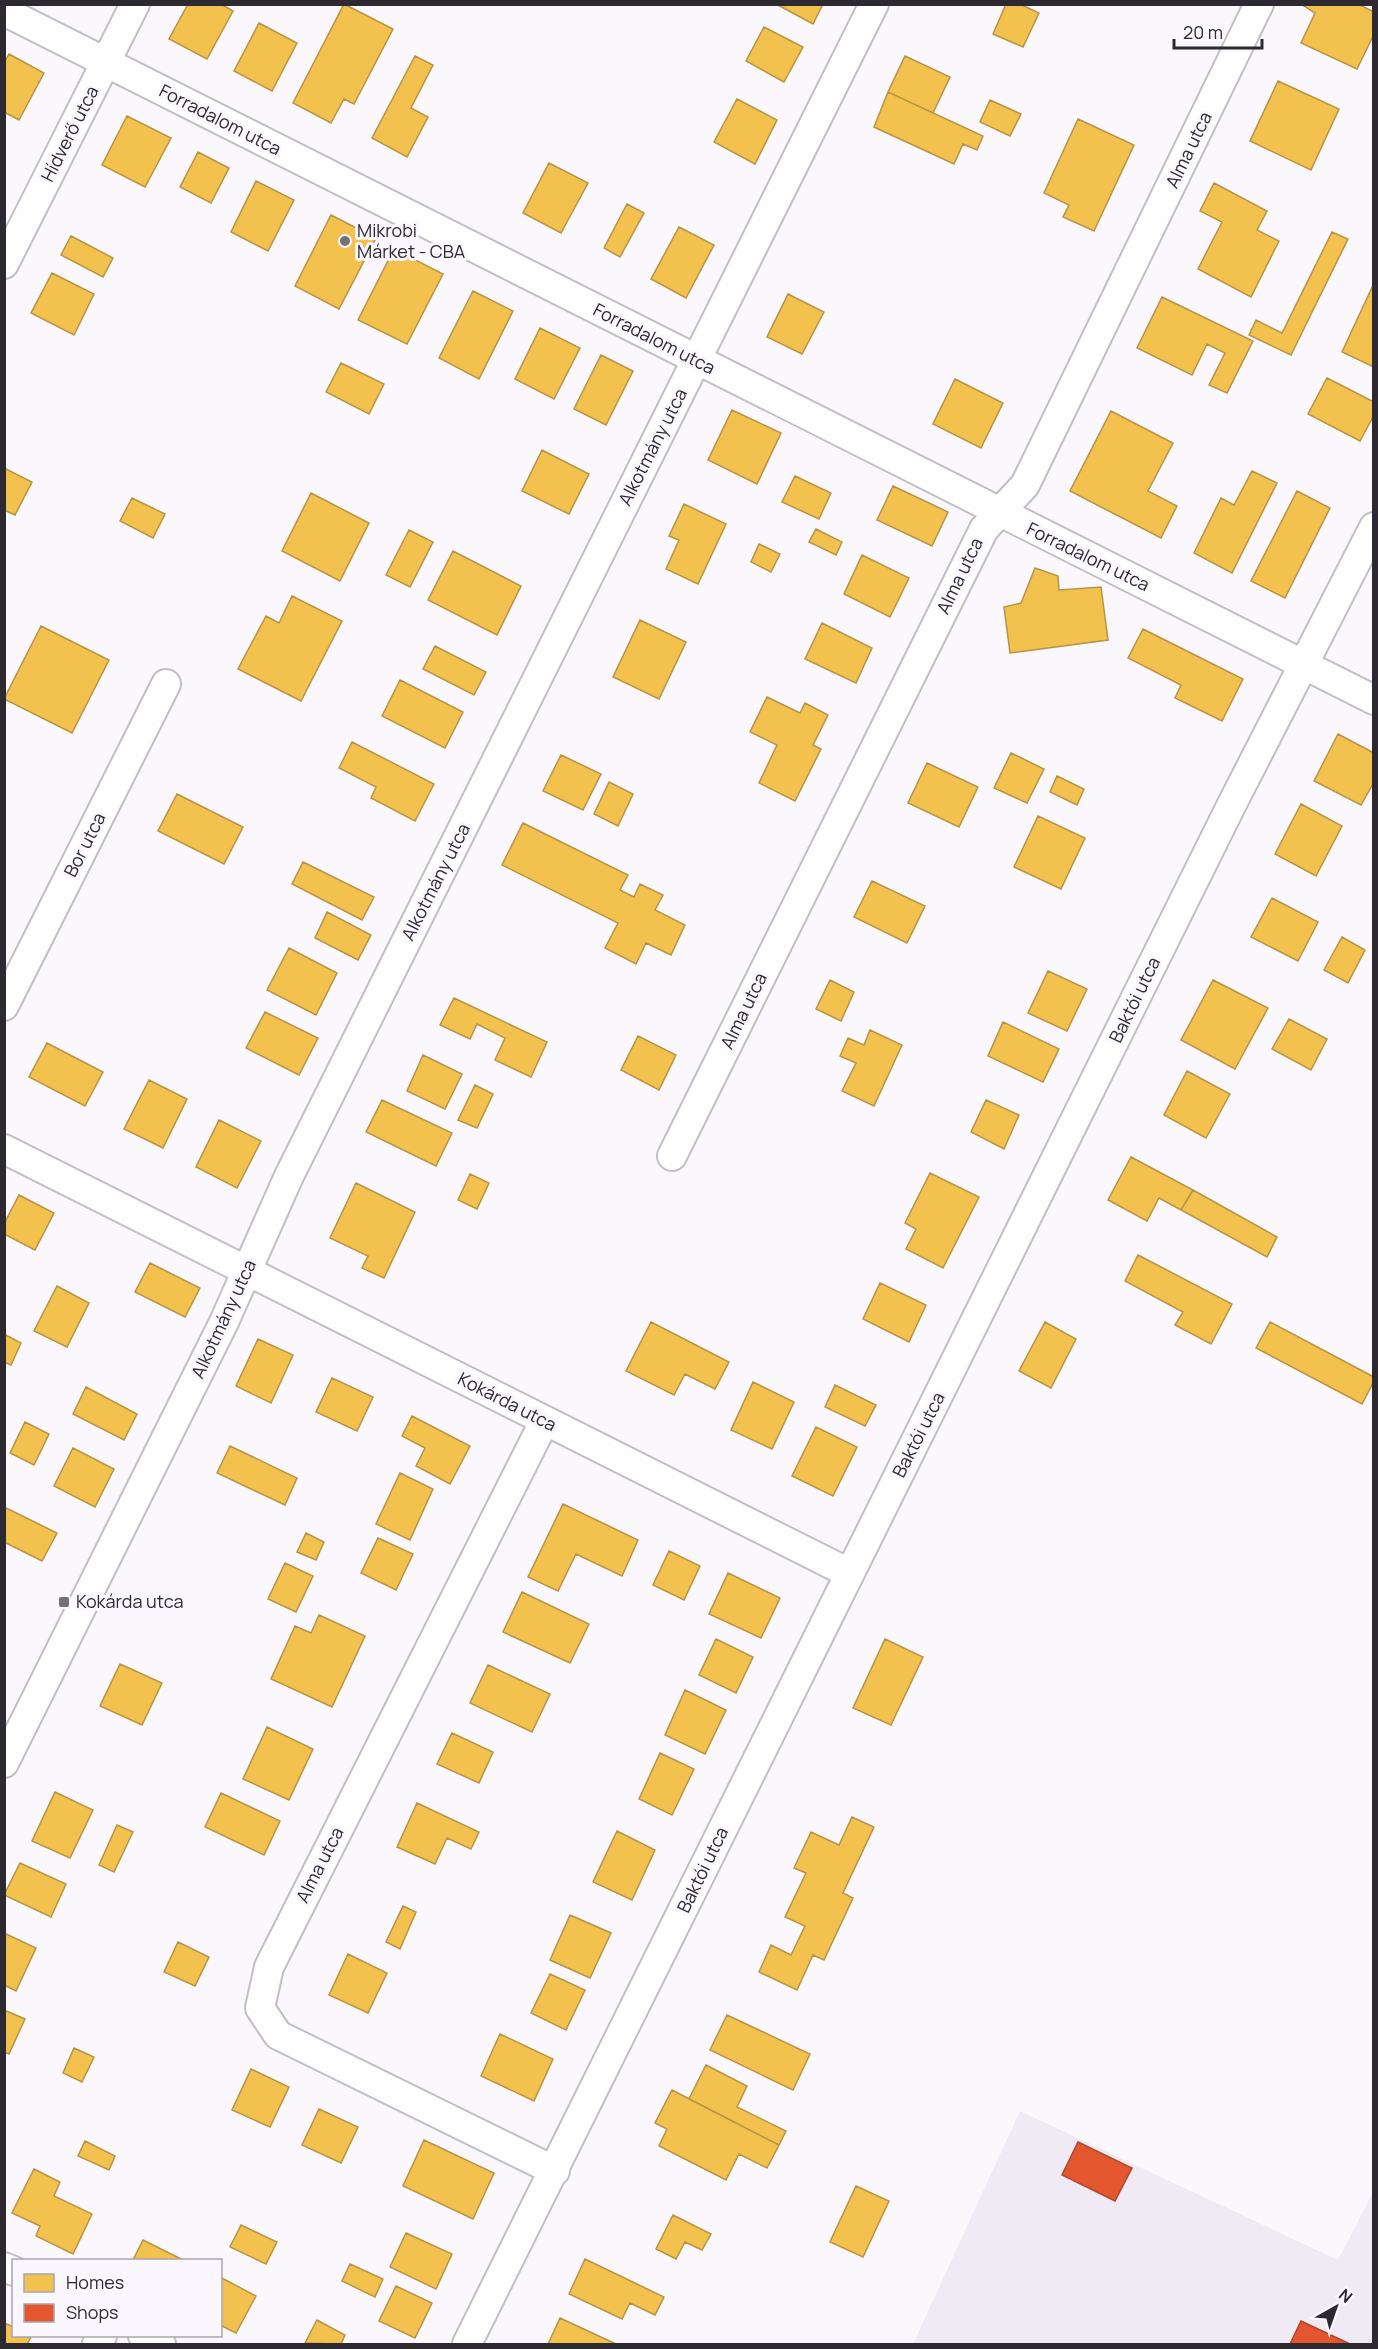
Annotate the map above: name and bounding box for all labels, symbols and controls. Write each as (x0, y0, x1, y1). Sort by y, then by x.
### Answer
scale bar (1174, 12, 1262, 50)
text: 20 m (1183, 20, 1223, 44)
street label: Forradalom utca (155, 78, 286, 160)
street label: Hídverő utca (35, 82, 104, 186)
street label: Alma utca (1159, 107, 1217, 192)
place label: Mikrobi Márket - CBA (357, 218, 466, 263)
marker: Mikrobi Márket - CBA (338, 234, 352, 248)
street label: Forradalom utca (589, 297, 720, 379)
street label: Alkotmány utca (612, 384, 692, 509)
street label: Forradalom utca (1023, 516, 1154, 596)
street label: Alma utca (930, 533, 988, 618)
street label: Bor utca (58, 808, 111, 881)
street label: Alkotmány utca (395, 819, 475, 944)
street label: Baktói utca (1103, 953, 1165, 1046)
street label: Alma utca (714, 968, 772, 1053)
street label: Alkotmány utca (185, 1255, 261, 1382)
street label: Kokárda utca (454, 1366, 561, 1436)
street label: Baktói utca (886, 1388, 950, 1481)
place label: Kokárda utca (76, 1589, 184, 1613)
marker: Kokárda utca (57, 1595, 71, 1609)
street label: Alma utca (290, 1823, 348, 1906)
street label: Baktói utca (671, 1823, 733, 1916)
legend (12, 2259, 222, 2337)
text: Homes (66, 2270, 124, 2294)
north arrow (1306, 2277, 1366, 2337)
text: N (1334, 2283, 1357, 2308)
text: Shops (66, 2300, 118, 2324)

